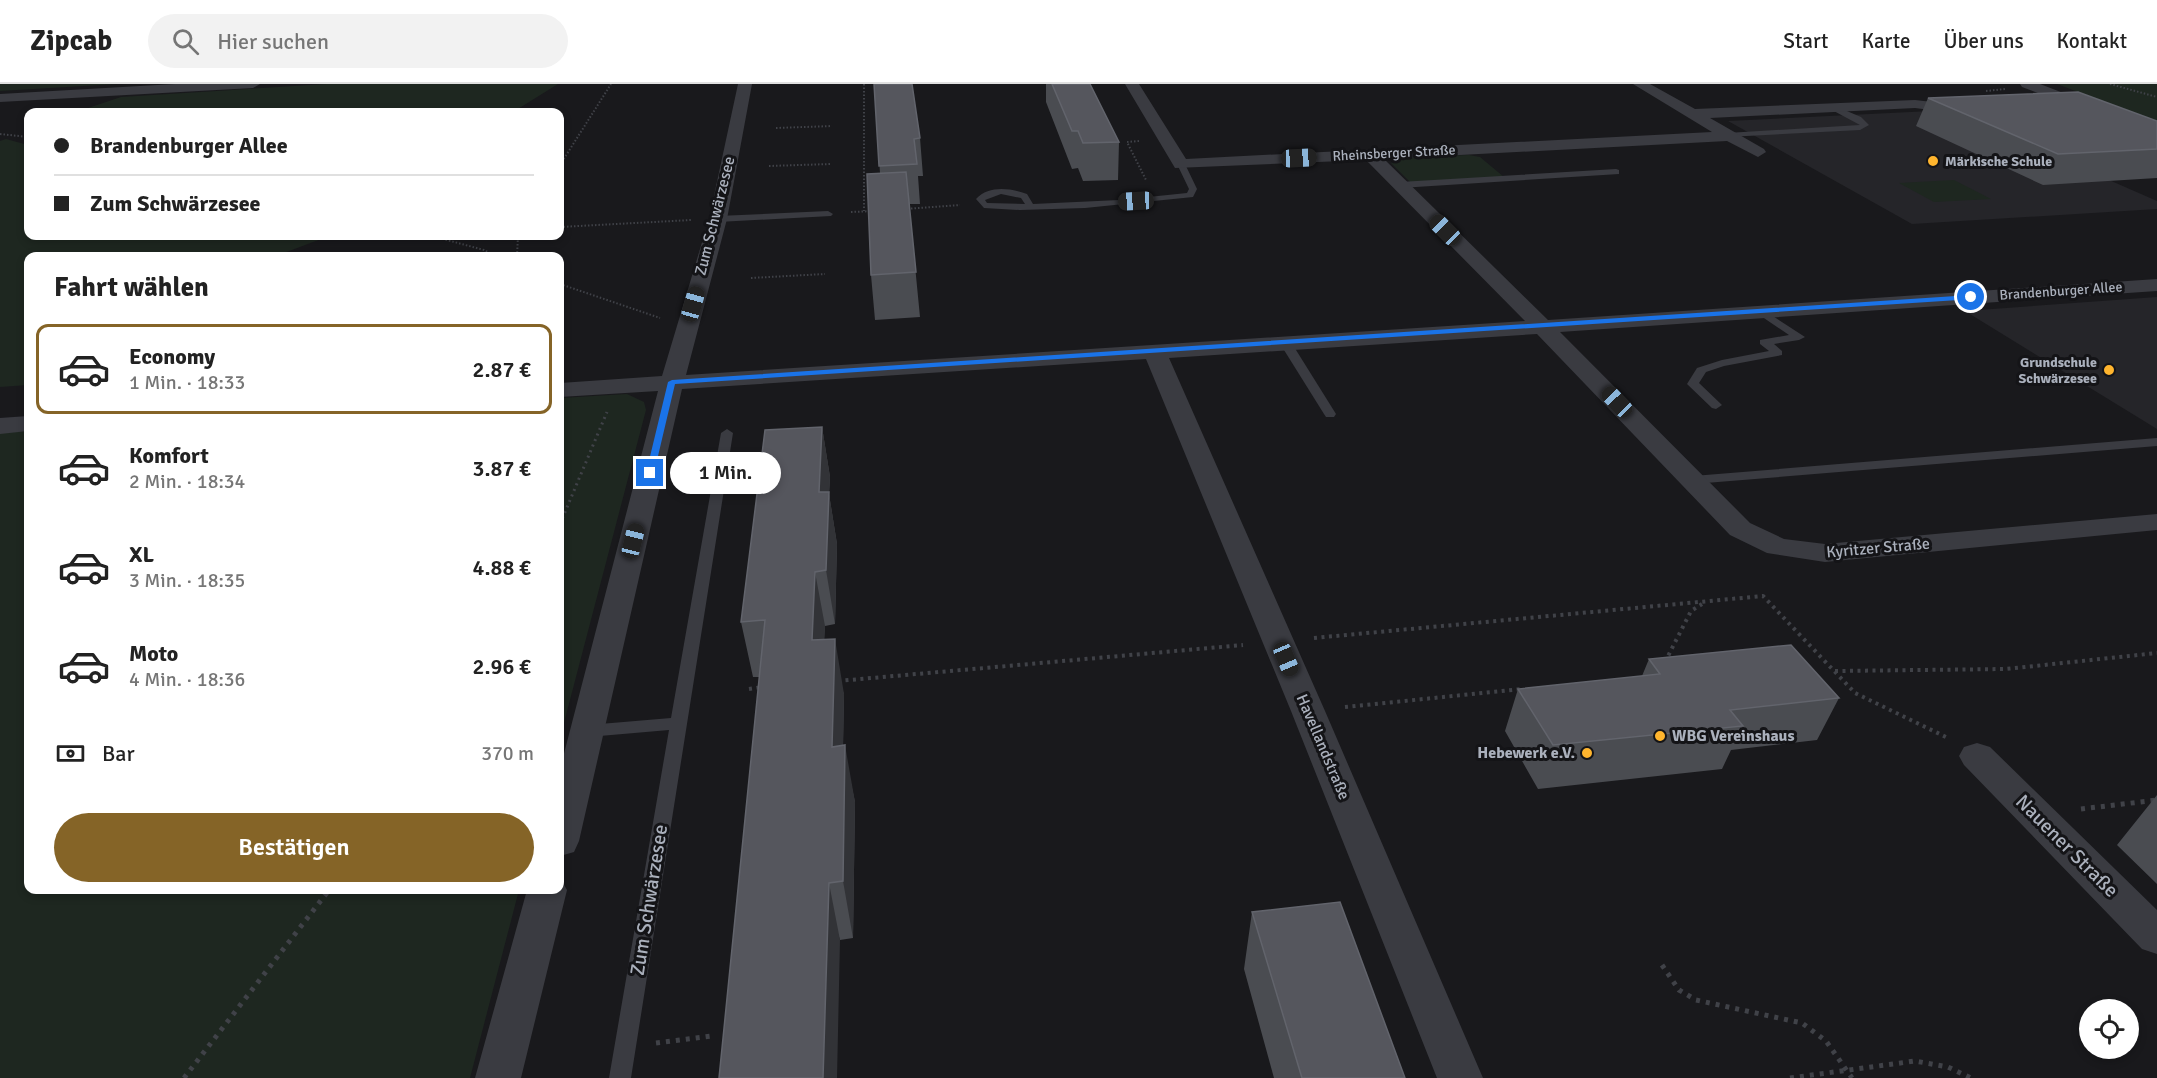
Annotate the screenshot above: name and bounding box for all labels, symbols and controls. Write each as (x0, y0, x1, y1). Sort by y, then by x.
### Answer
search box (148, 14, 568, 68)
text: Zipcab (30, 24, 112, 58)
icon: search (169, 25, 202, 58)
text: Hier suchen (217, 28, 329, 55)
text: Start (1783, 28, 1828, 54)
text: Karte (1861, 28, 1910, 54)
text: Über uns (1943, 28, 2024, 54)
text: Kontakt (2057, 28, 2127, 54)
text: Brandenburger Allee (90, 132, 288, 159)
street label: Rheinsberger Straße (1332, 141, 1456, 165)
car (1281, 148, 1317, 168)
place label: Märkische Schule (1945, 153, 2052, 170)
street label: Zum Schwärzesee (691, 154, 739, 278)
marker: Märkische Schule (1926, 154, 1940, 168)
text: Zum Schwärzesee (90, 190, 261, 217)
car (1118, 191, 1154, 211)
car (1426, 211, 1464, 249)
text: Fahrt wählen (54, 271, 209, 304)
street label: Brandenburger Allee (1999, 278, 2123, 304)
route start (1957, 283, 1984, 310)
car (679, 284, 707, 324)
icon: car (57, 342, 111, 396)
text: Economy (129, 343, 215, 370)
place label: Grundschule Schwärzesee (2018, 354, 2097, 387)
text: 2.87 € (473, 356, 531, 383)
marker: Grundschule Schwärzesee (2102, 363, 2116, 377)
text: 1 Min. · 18:33 (129, 370, 245, 395)
car (1598, 383, 1636, 421)
icon: car (57, 441, 111, 495)
text: Komfort (129, 442, 209, 469)
callout: 1 Min. (671, 452, 782, 494)
text: 3.87 € (473, 455, 531, 482)
route end (636, 459, 663, 486)
text: 1 Min. (699, 460, 752, 485)
text: 2 Min. · 18:34 (129, 469, 245, 494)
car (620, 521, 646, 561)
street label: Kyritzer Straße (1825, 534, 1931, 562)
icon: car (57, 540, 111, 594)
text: XL (129, 541, 154, 568)
text: 4.88 € (473, 554, 531, 581)
text: 3 Min. · 18:35 (129, 568, 245, 593)
icon: car (57, 639, 111, 693)
car (1271, 639, 1301, 679)
text: Moto (129, 640, 178, 667)
text: 2.96 € (473, 653, 531, 680)
text: 4 Min. · 18:36 (129, 667, 245, 692)
street label: Havellandstraße (1292, 691, 1354, 803)
place label: WBG Vereinshaus (1672, 726, 1795, 746)
marker: WBG Vereinshaus (1653, 729, 1667, 743)
icon: cash (54, 737, 87, 770)
text: Bar (102, 740, 135, 767)
text: 370 m (481, 741, 534, 766)
place label: Hebewerk e.V. (1477, 743, 1575, 763)
marker: Hebewerk e.V. (1580, 746, 1594, 760)
street label: Nauener Straße (2010, 789, 2124, 903)
button: Bestätigen (54, 813, 534, 882)
street label: Zum Schwärzesee (625, 823, 673, 977)
map controls (2079, 999, 2139, 1059)
button: locate (2079, 999, 2139, 1059)

